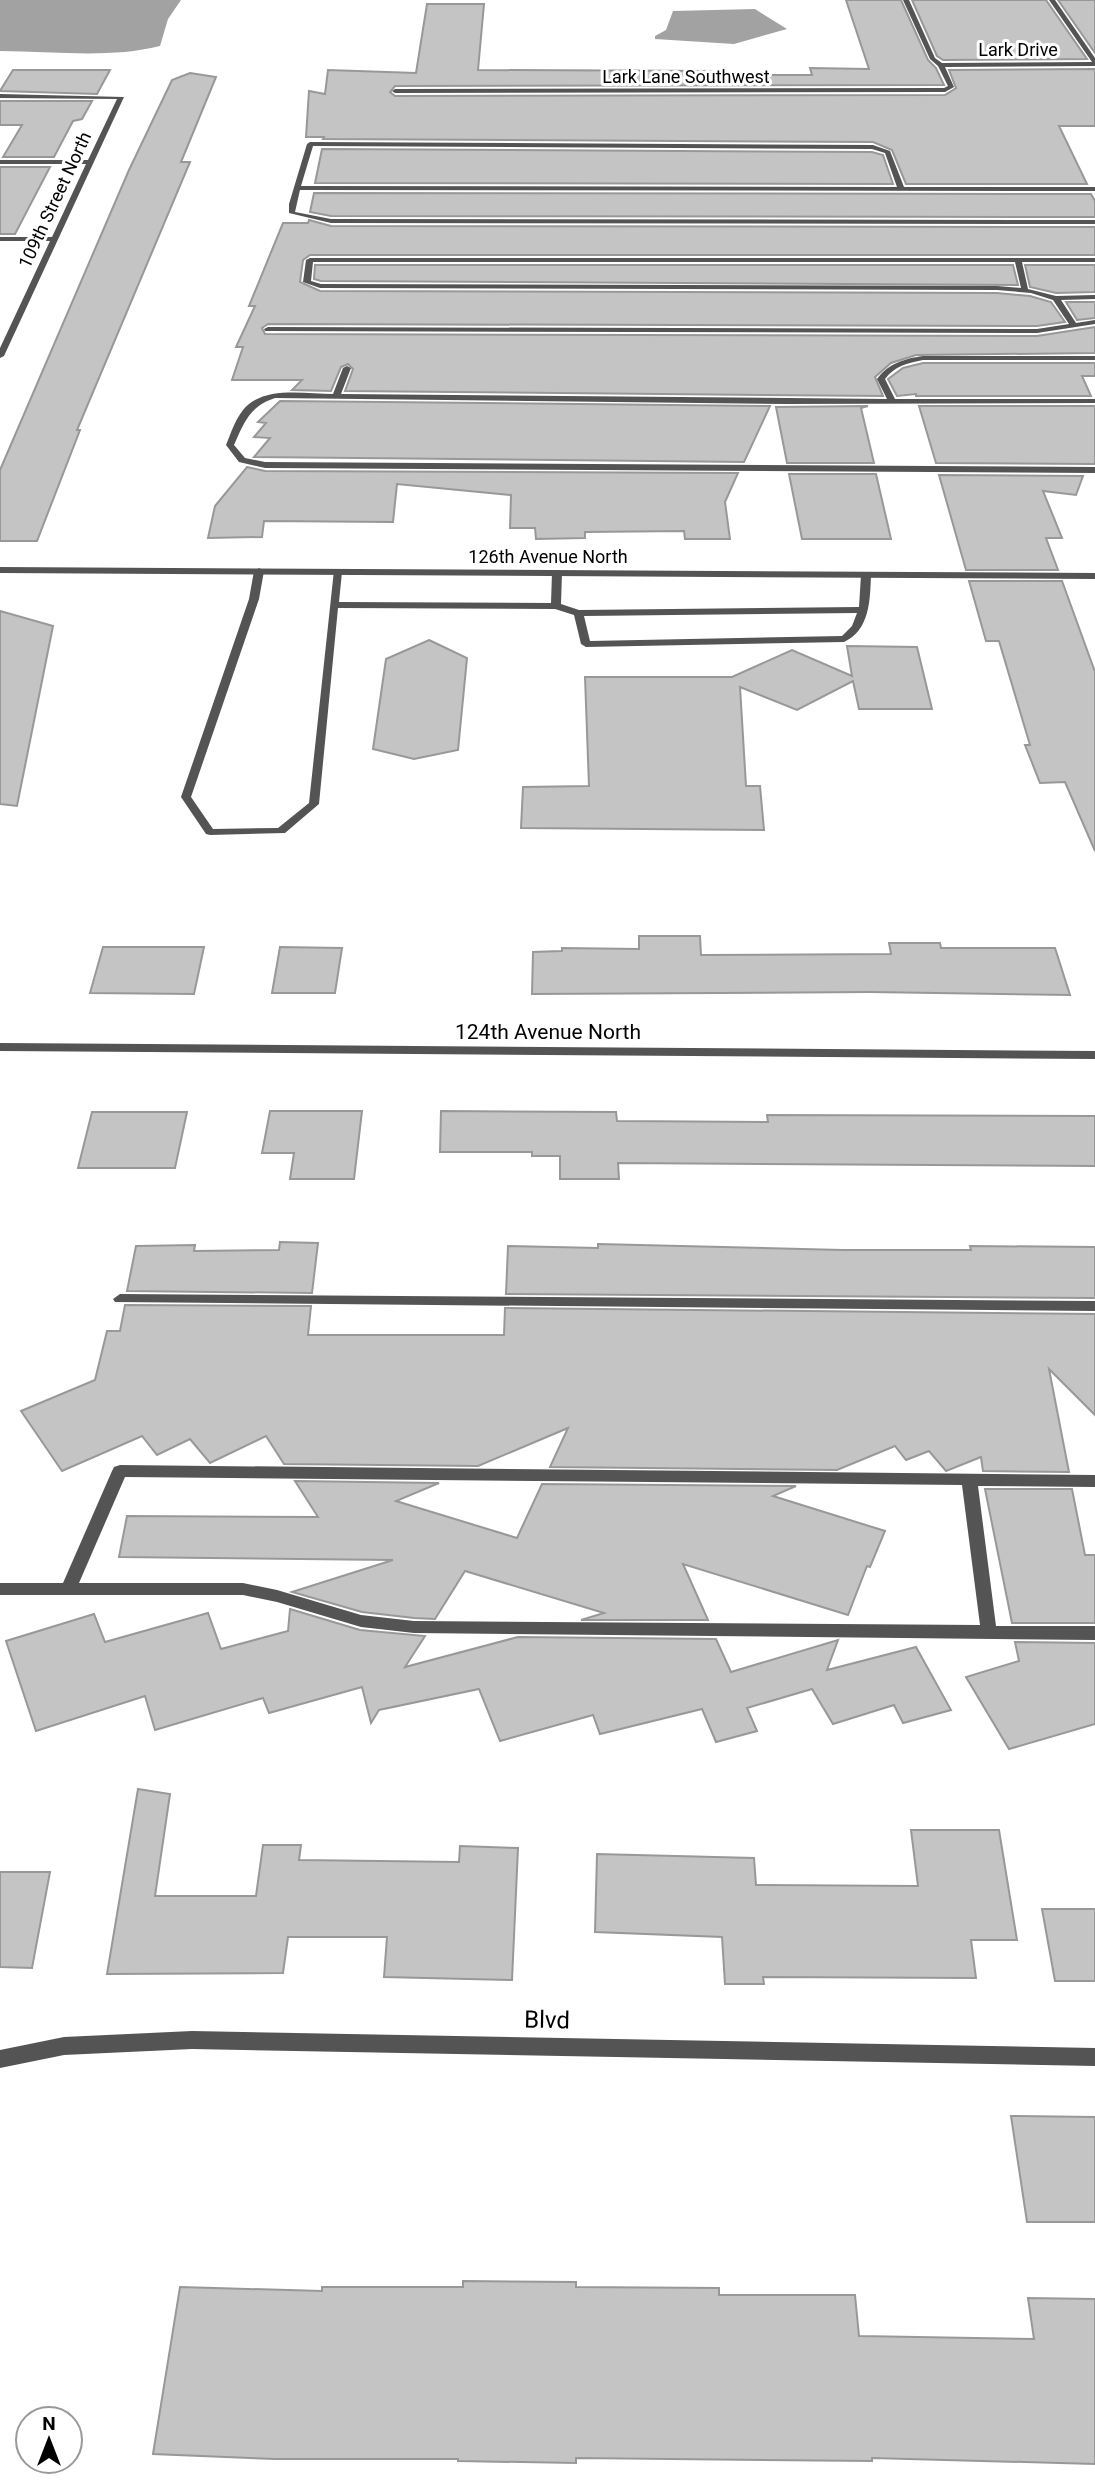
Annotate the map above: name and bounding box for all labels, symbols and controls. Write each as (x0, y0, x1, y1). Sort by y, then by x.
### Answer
street label: Lark Drive (978, 39, 1058, 60)
street label: Lark Lane Southwest (602, 66, 770, 87)
street label: 109th Street North (14, 128, 95, 271)
street label: 126th Avenue North (468, 546, 628, 567)
street label: 124th Avenue North (455, 1020, 641, 1044)
street label: Blvd (524, 2006, 570, 2034)
north arrow (14, 2405, 84, 2475)
text: N (42, 2412, 56, 2435)

